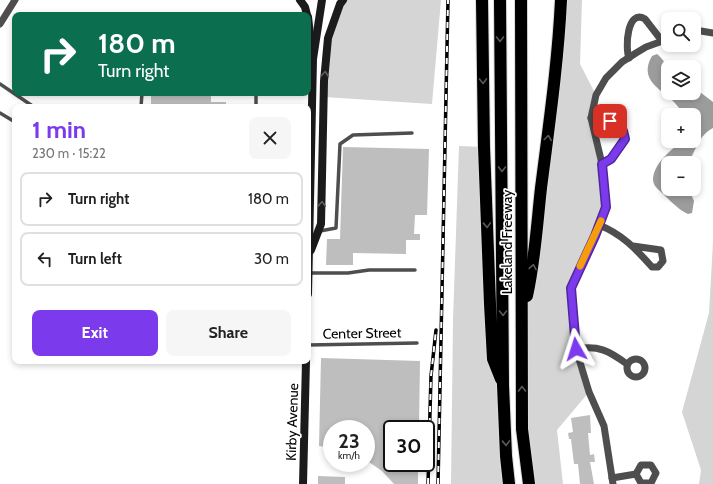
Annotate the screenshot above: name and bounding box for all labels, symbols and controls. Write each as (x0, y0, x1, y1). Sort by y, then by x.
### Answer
map controls (661, 12, 701, 196)
button: search (661, 12, 701, 52)
text: 180 m (98, 26, 176, 60)
icon: right (32, 28, 84, 80)
one-way arrow (496, 36, 505, 42)
text: Turn right (98, 60, 169, 82)
button: layers (661, 60, 701, 100)
one-way arrow (320, 71, 329, 77)
one-way arrow (479, 78, 487, 84)
pin (593, 104, 627, 138)
button: + (661, 108, 701, 148)
icon: arrive (599, 110, 621, 132)
text: 1 min (32, 115, 86, 144)
button: close (249, 117, 291, 159)
one-way arrow (543, 135, 552, 141)
text: 230 m · 15:22 (32, 145, 106, 161)
button: − (661, 156, 701, 196)
one-way arrow (498, 166, 506, 172)
icon: right (34, 188, 56, 210)
text: Turn right (68, 190, 129, 208)
text: 180 m (248, 190, 289, 208)
street label: Lakeland Freeway (498, 190, 516, 294)
one-way arrow (318, 201, 327, 207)
one-way arrow (482, 222, 491, 228)
icon: left (34, 248, 56, 270)
text: Turn left (68, 250, 122, 268)
text: 30 m (254, 250, 289, 268)
one-way arrow (528, 264, 537, 270)
button: Exit (32, 310, 158, 356)
button: Share (166, 310, 291, 356)
one-way arrow (499, 310, 507, 316)
street label: Center Street (322, 323, 402, 343)
position arrow (555, 328, 597, 370)
street label: Kirby Avenue (282, 383, 302, 461)
one-way arrow (518, 386, 526, 392)
speed limit sign: 30 (383, 420, 435, 472)
text: 23 (338, 429, 360, 453)
one-way arrow (501, 440, 510, 446)
text: km/h (338, 449, 360, 462)

